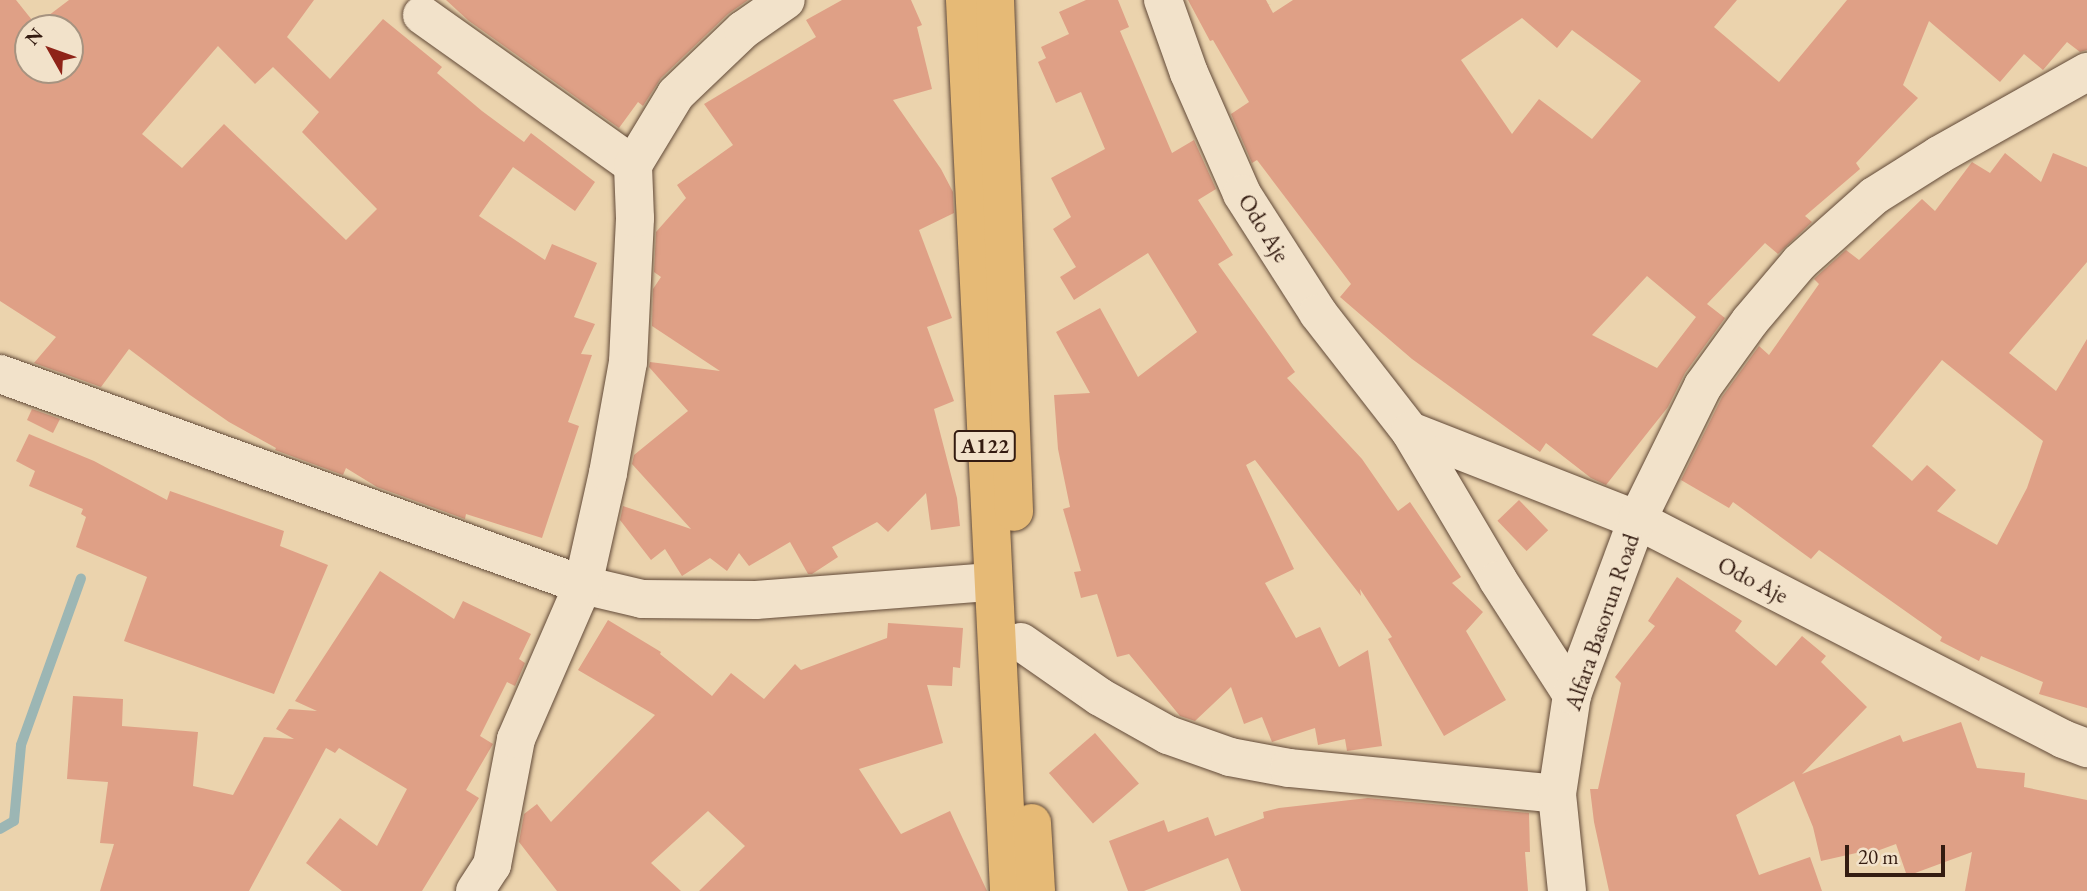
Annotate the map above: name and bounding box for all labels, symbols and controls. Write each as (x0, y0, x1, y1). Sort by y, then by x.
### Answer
north arrow (14, 14, 84, 84)
text: N (20, 23, 49, 50)
street label: Odo Aje (1232, 189, 1296, 267)
road number: A122 (954, 428, 1016, 464)
street label: Alfara Basorun Road (1559, 530, 1645, 714)
street label: Odo Aje (1713, 551, 1793, 609)
scale bar (1849, 832, 1949, 876)
text: 20 m (1858, 843, 1899, 870)

